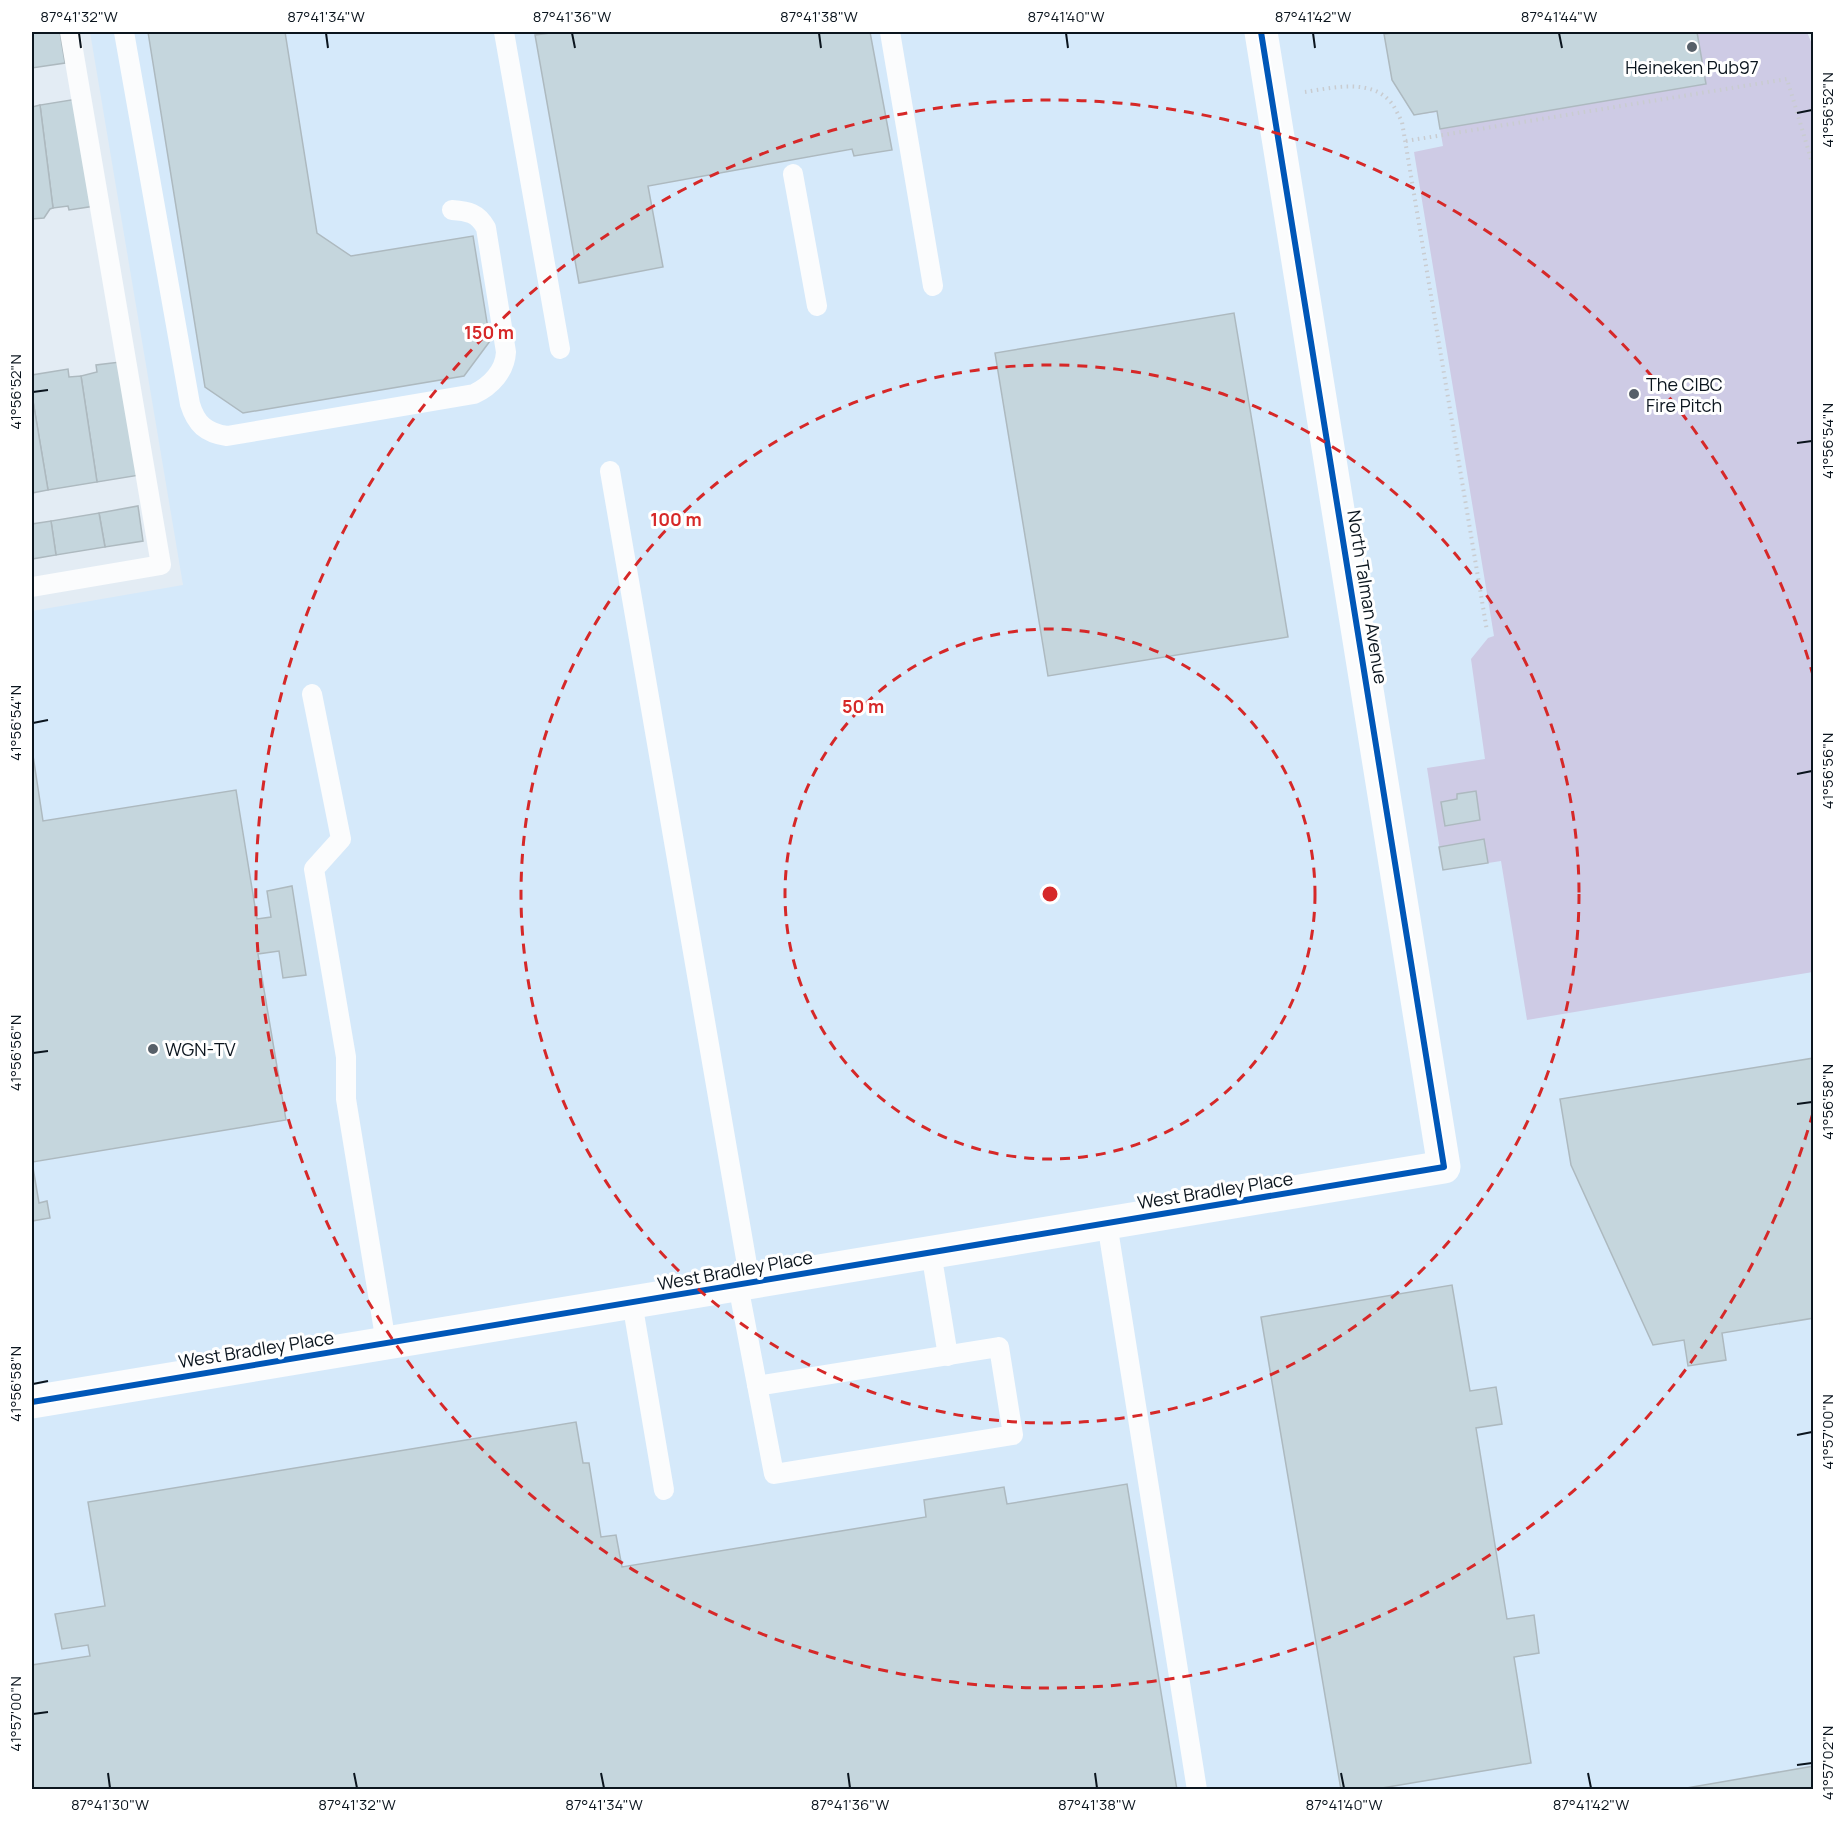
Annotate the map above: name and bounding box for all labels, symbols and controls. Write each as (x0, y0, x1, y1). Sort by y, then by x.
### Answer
text: 87°41'32"W (40, 6, 118, 27)
text: 87°41'34"W (287, 6, 365, 27)
text: 87°41'36"W (533, 6, 611, 27)
text: 87°41'38"W (780, 6, 858, 27)
text: 87°41'40"W (1028, 6, 1105, 27)
text: 87°41'42"W (1275, 6, 1351, 27)
text: 87°41'44"W (1521, 6, 1597, 27)
marker: Heineken Pub97 (1685, 40, 1699, 54)
place label: Heineken Pub97 (1625, 55, 1759, 79)
text: 41°56'52"N (1817, 72, 1838, 148)
text: 150 m (464, 320, 514, 344)
text: 41°56'52"N (5, 354, 26, 430)
place label: The CIBC Fire Pitch (1646, 372, 1723, 417)
marker: The CIBC Fire Pitch (1627, 387, 1641, 401)
text: 41°56'54"N (1817, 403, 1838, 479)
text: 100 m (650, 507, 702, 531)
street label: North Talman Avenue (1342, 508, 1394, 686)
text: 41°56'54"N (5, 685, 26, 761)
text: 50 m (842, 694, 884, 718)
text: 41°56'56"N (1817, 733, 1838, 809)
centre of rings (1040, 884, 1060, 904)
text: 41°56'56"N (5, 1015, 26, 1091)
place label: WGN-TV (165, 1037, 236, 1061)
marker: WGN-TV (146, 1042, 160, 1056)
text: 41°56'58"N (1817, 1064, 1838, 1140)
street label: West Bradley Place (1135, 1166, 1295, 1214)
street label: West Bradley Place (655, 1245, 815, 1295)
street label: West Bradley Place (176, 1325, 336, 1373)
text: 41°56'58"N (5, 1346, 26, 1422)
text: 41°57'00"N (1817, 1394, 1838, 1470)
text: 41°57'00"N (5, 1676, 26, 1752)
text: 41°57'02"N (1817, 1726, 1838, 1800)
text: 87°41'30"W (71, 1794, 149, 1815)
text: 87°41'32"W (318, 1794, 396, 1815)
text: 87°41'34"W (565, 1794, 643, 1815)
text: 87°41'36"W (811, 1794, 889, 1815)
text: 87°41'38"W (1058, 1794, 1136, 1815)
text: 87°41'40"W (1306, 1794, 1383, 1815)
text: 87°41'42"W (1553, 1794, 1629, 1815)

